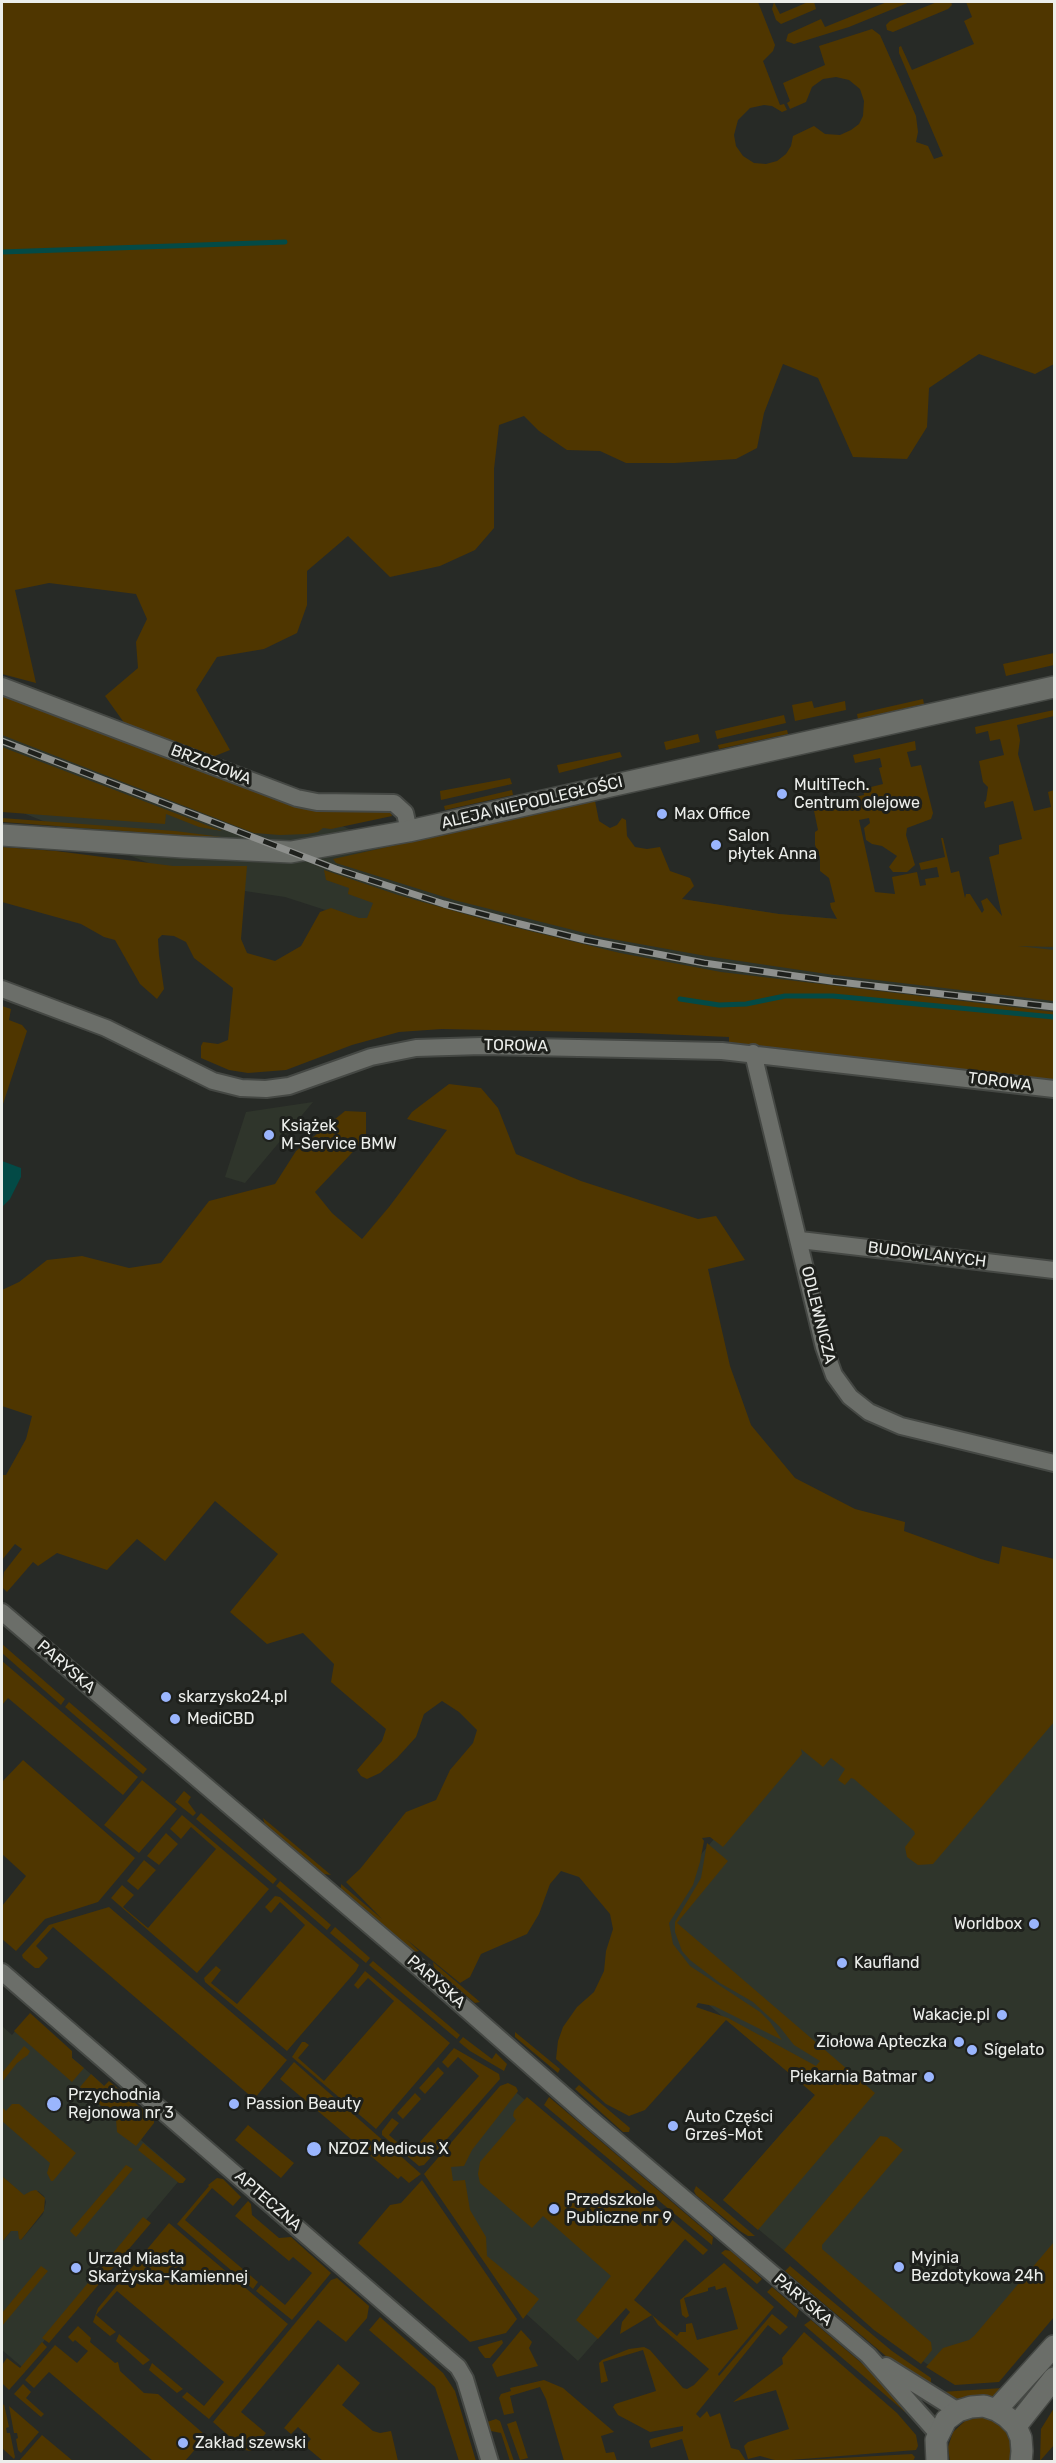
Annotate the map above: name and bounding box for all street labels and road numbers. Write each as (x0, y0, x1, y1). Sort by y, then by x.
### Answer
street label: BRZOZOWA (168, 741, 254, 789)
street label: ALEJA NIEPODLEGŁOŚCI (439, 773, 625, 833)
street label: TOROWA (484, 1036, 548, 1056)
street label: TOROWA (967, 1069, 1033, 1095)
street label: BUDOWLANYCH (867, 1238, 987, 1272)
street label: ODLEWNICZA (797, 1264, 839, 1366)
street label: PARYSKA (33, 1637, 99, 1697)
street label: PARYSKA (403, 1952, 469, 2012)
street label: APTECZNA (231, 2167, 305, 2235)
street label: PARYSKA (770, 2270, 836, 2330)

